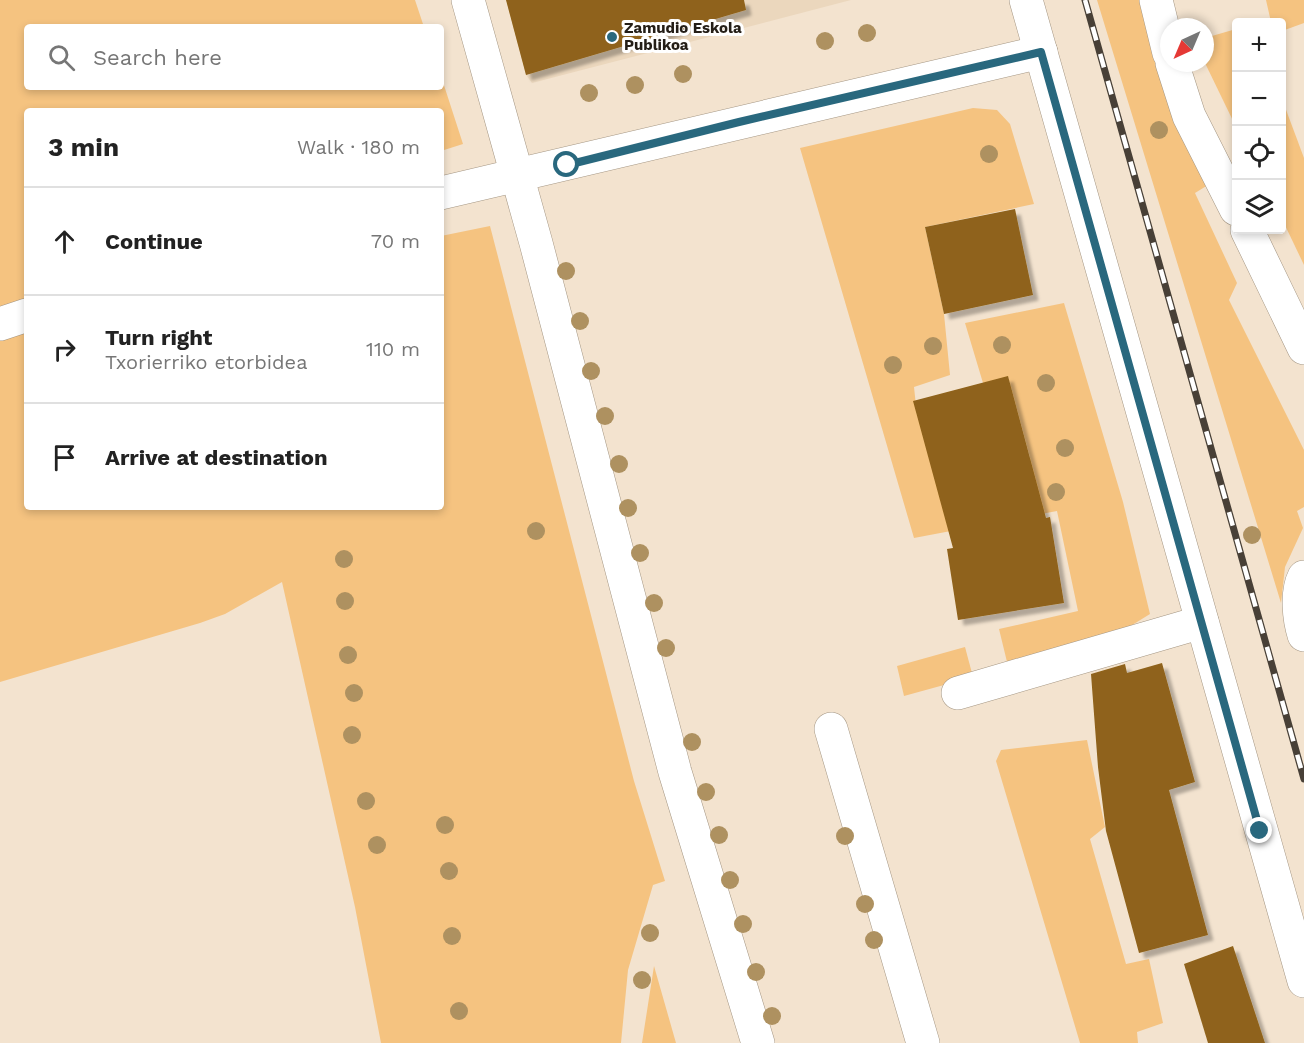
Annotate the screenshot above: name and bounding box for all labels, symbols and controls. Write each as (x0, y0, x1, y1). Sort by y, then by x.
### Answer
north arrow (1160, 18, 1214, 72)
map controls (1232, 18, 1286, 234)
button: + (1232, 18, 1286, 72)
place label: Zamudio Eskola Publikoa (624, 19, 742, 54)
search box (24, 24, 444, 90)
marker: Zamudio Eskola Publikoa (605, 30, 619, 44)
icon: search (45, 41, 78, 74)
text: Search here (93, 45, 222, 70)
button: − (1232, 72, 1286, 126)
button: locate (1232, 126, 1286, 180)
text: 3 min (48, 132, 119, 162)
text: Walk · 180 m (297, 135, 420, 159)
route start (553, 151, 579, 177)
button: layers (1232, 180, 1286, 234)
icon: ahead (48, 225, 81, 258)
text: Continue (105, 229, 203, 254)
text: 70 m (371, 229, 420, 253)
text: Turn right (105, 325, 212, 350)
icon: right (48, 333, 81, 366)
text: 110 m (366, 337, 420, 361)
text: Txorierriko etorbidea (105, 350, 307, 374)
icon: arrive (48, 441, 81, 474)
text: Arrive at destination (105, 445, 328, 470)
route end (1246, 817, 1272, 843)

